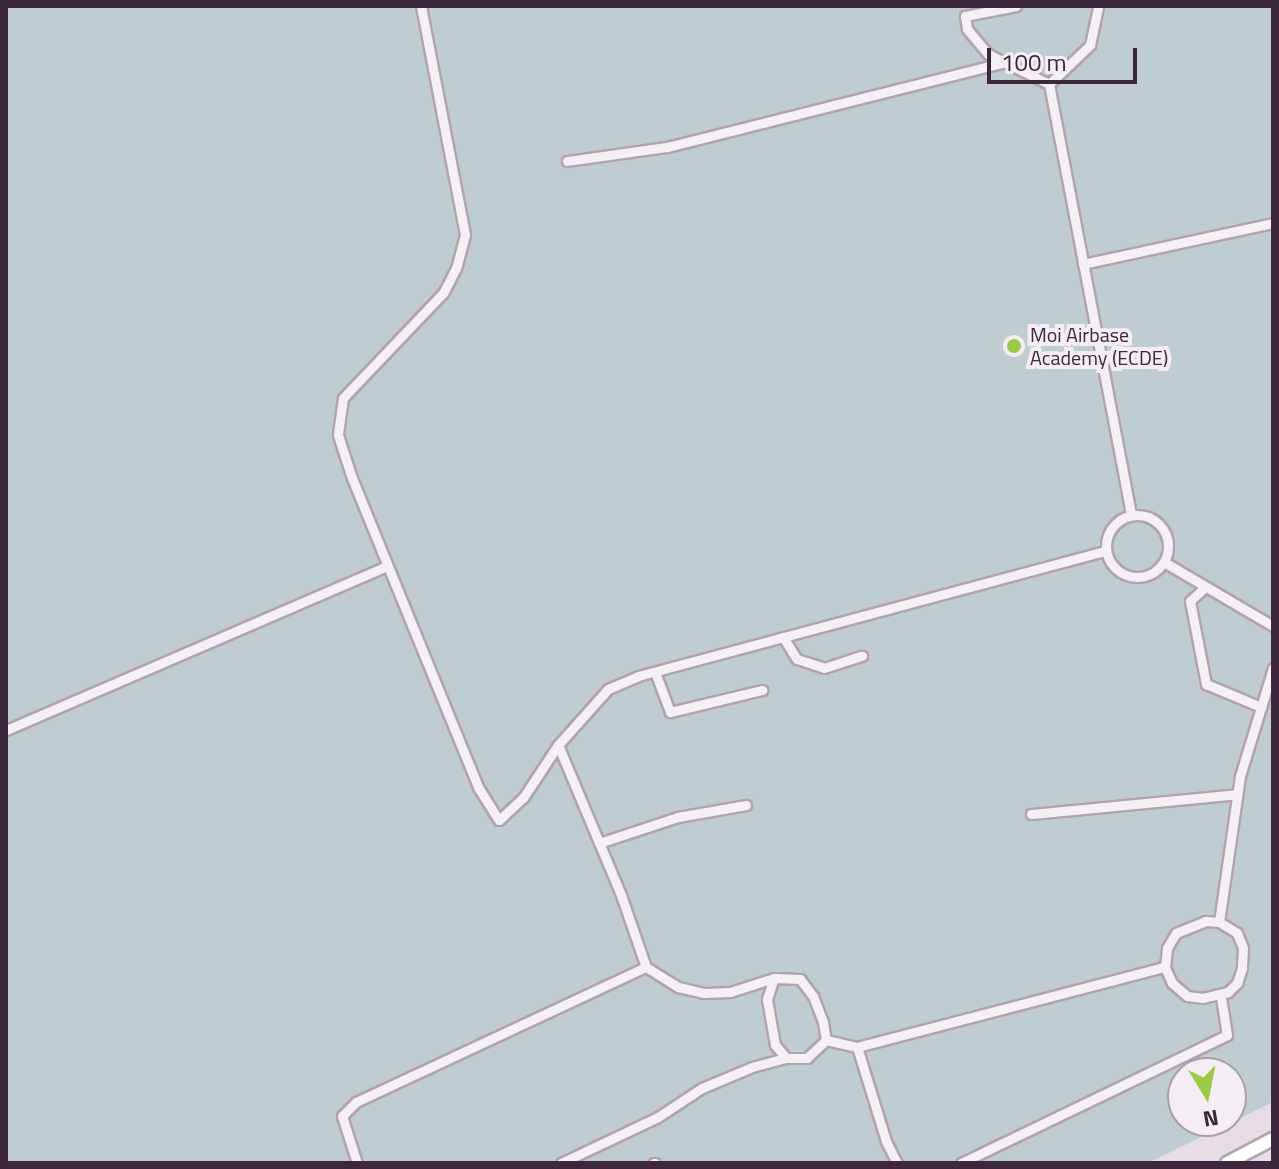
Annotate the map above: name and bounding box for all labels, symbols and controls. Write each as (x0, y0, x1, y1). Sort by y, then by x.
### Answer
scale bar (991, 32, 1141, 82)
text: 100 m (1001, 44, 1067, 80)
place label: Moi Airbase Academy (ECDE) (1030, 322, 1168, 369)
marker: Moi Airbase Academy (ECDE) (1005, 337, 1023, 355)
north arrow (1167, 1057, 1247, 1137)
text: N (1200, 1101, 1221, 1137)

